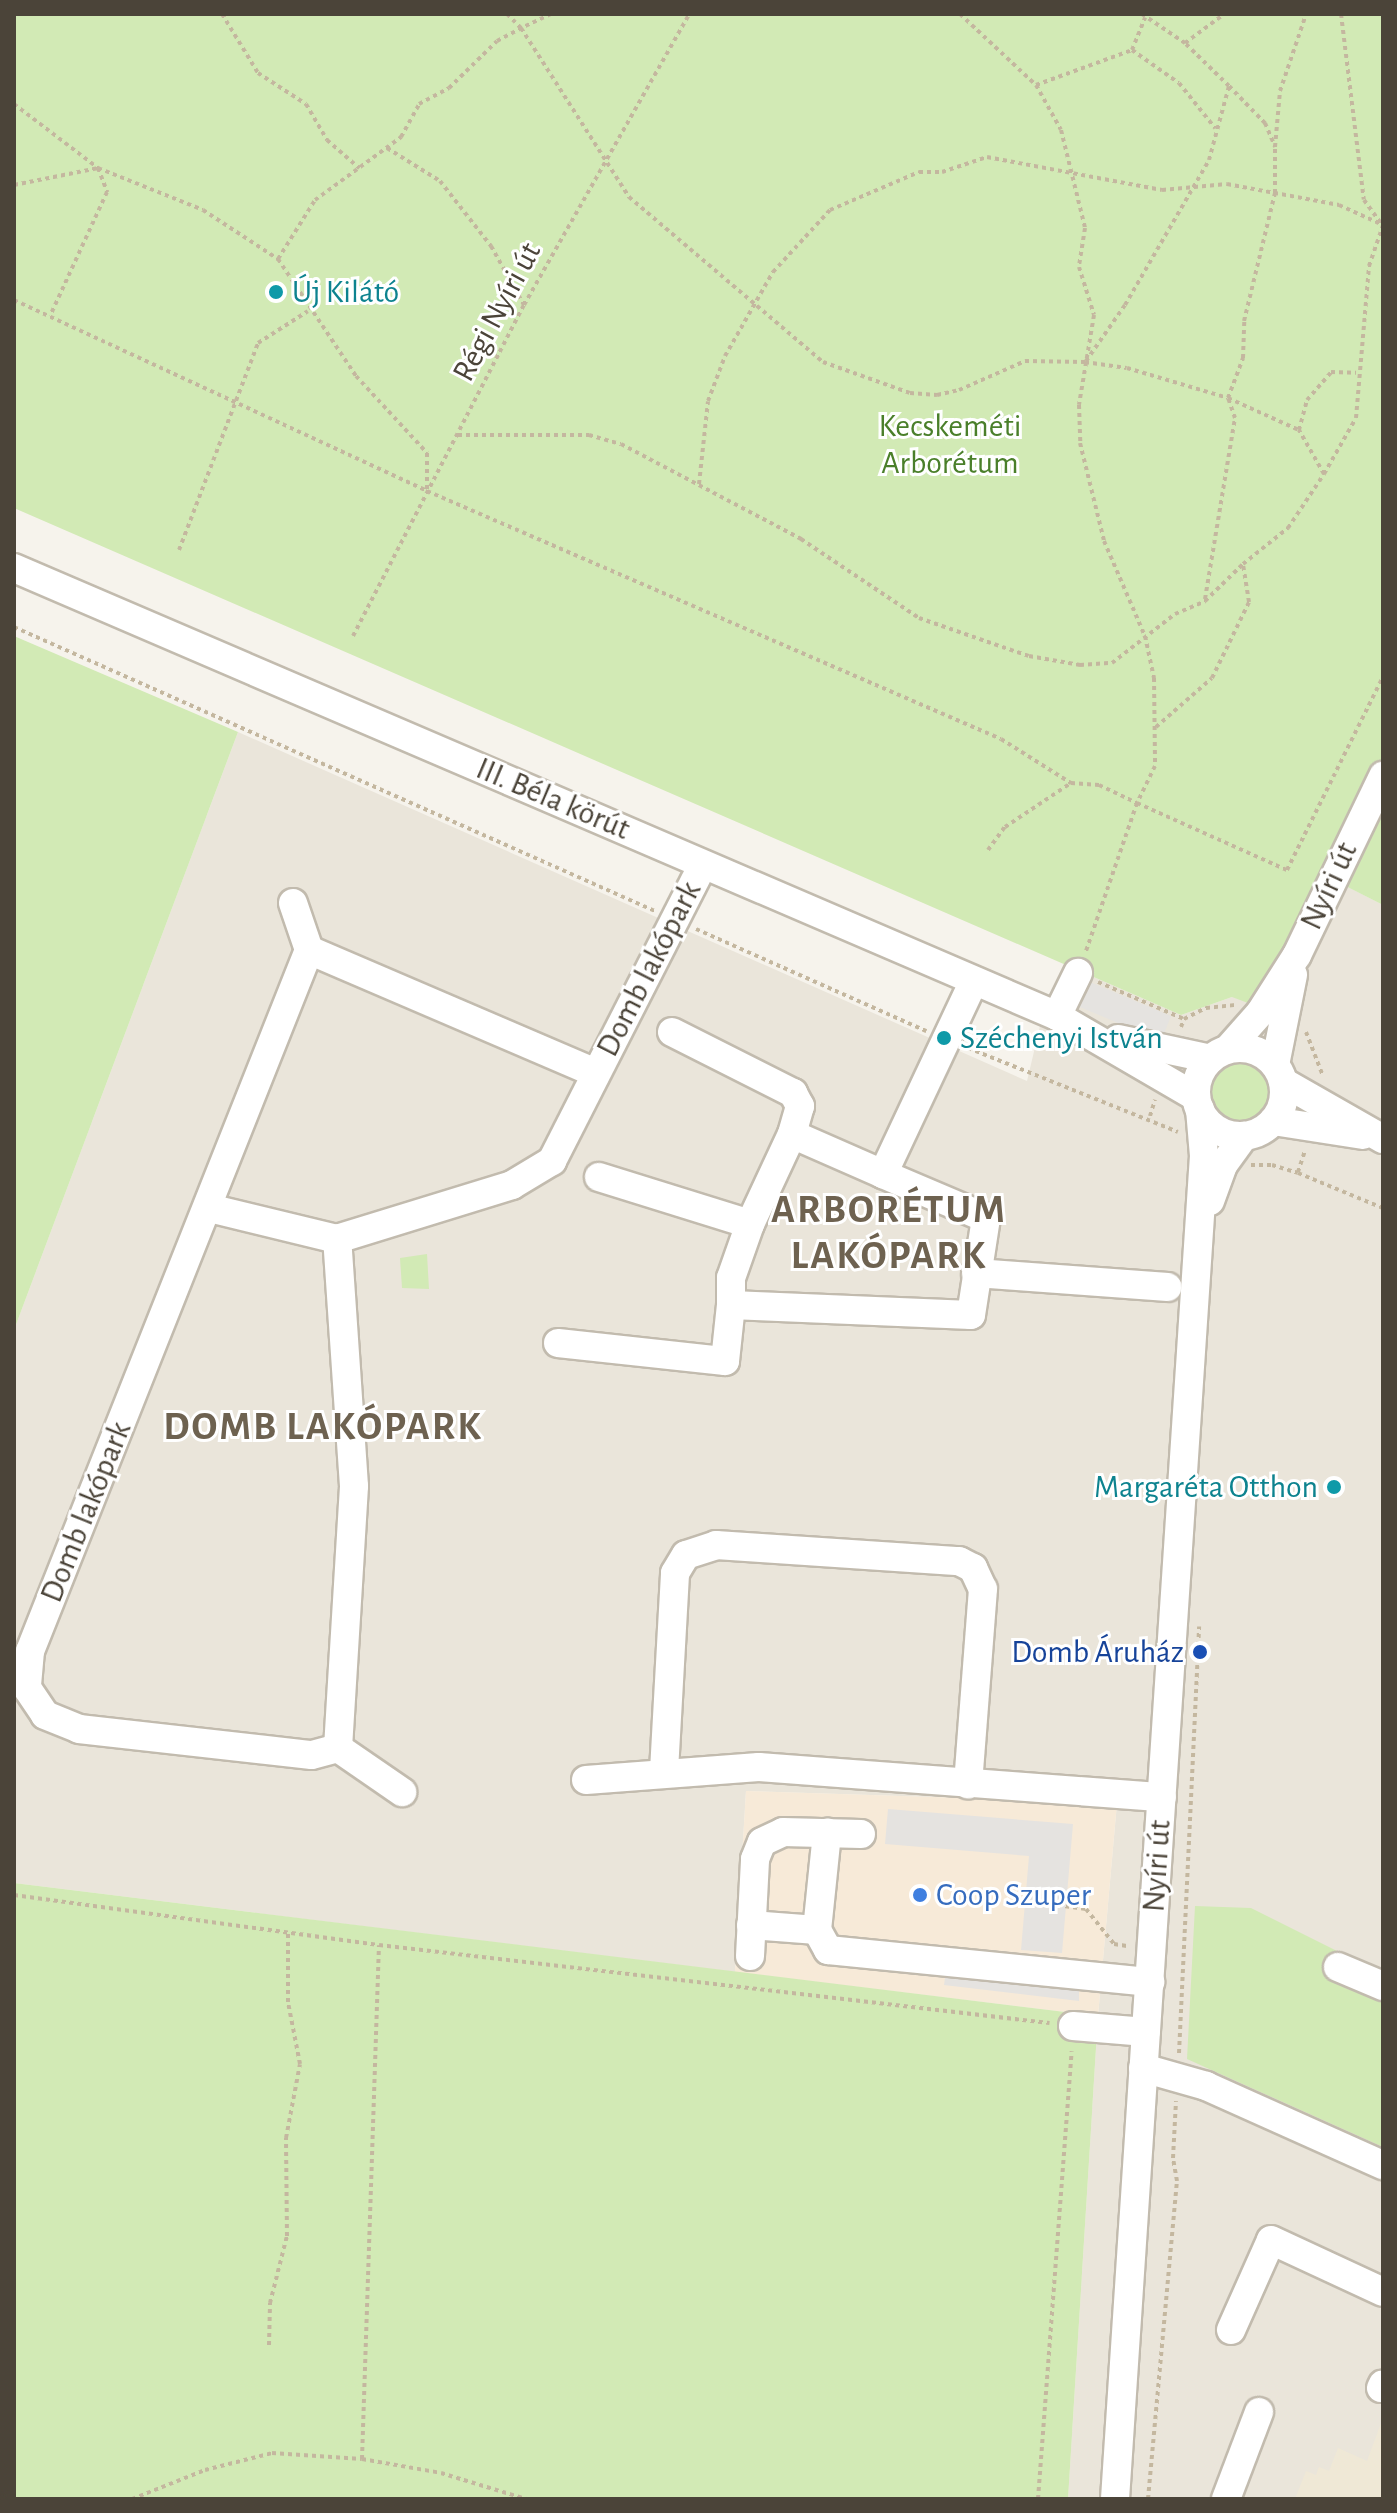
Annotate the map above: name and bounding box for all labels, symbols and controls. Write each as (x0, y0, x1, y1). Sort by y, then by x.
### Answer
street label: Régi Nyíri út (444, 236, 550, 388)
place label: Új Kilátó (292, 273, 399, 311)
marker: Új Kilátó (267, 283, 285, 301)
park label: Kecskeméti Arborétum (879, 408, 1021, 483)
street label: III. Béla körút (470, 749, 636, 849)
street label: Nyíri út (1292, 836, 1366, 936)
street label: Domb lakópark (588, 875, 710, 1063)
place label: Széchenyi István (960, 1019, 1163, 1057)
marker: Széchenyi István (935, 1029, 953, 1047)
district label: ARBORÉTUM LAKÓPARK (771, 1186, 1007, 1280)
district label: DOMB LAKÓPARK (163, 1403, 483, 1451)
street label: Domb lakópark (32, 1416, 140, 1608)
place label: Margaréta Otthon (1094, 1468, 1318, 1506)
marker: Margaréta Otthon (1325, 1478, 1343, 1496)
place label: Domb Áruház (1011, 1633, 1184, 1671)
marker: Domb Áruház (1191, 1643, 1209, 1661)
street label: Nyíri út (1135, 1819, 1179, 1913)
place label: Coop Szuper (936, 1876, 1091, 1914)
marker: Coop Szuper (911, 1886, 929, 1904)

